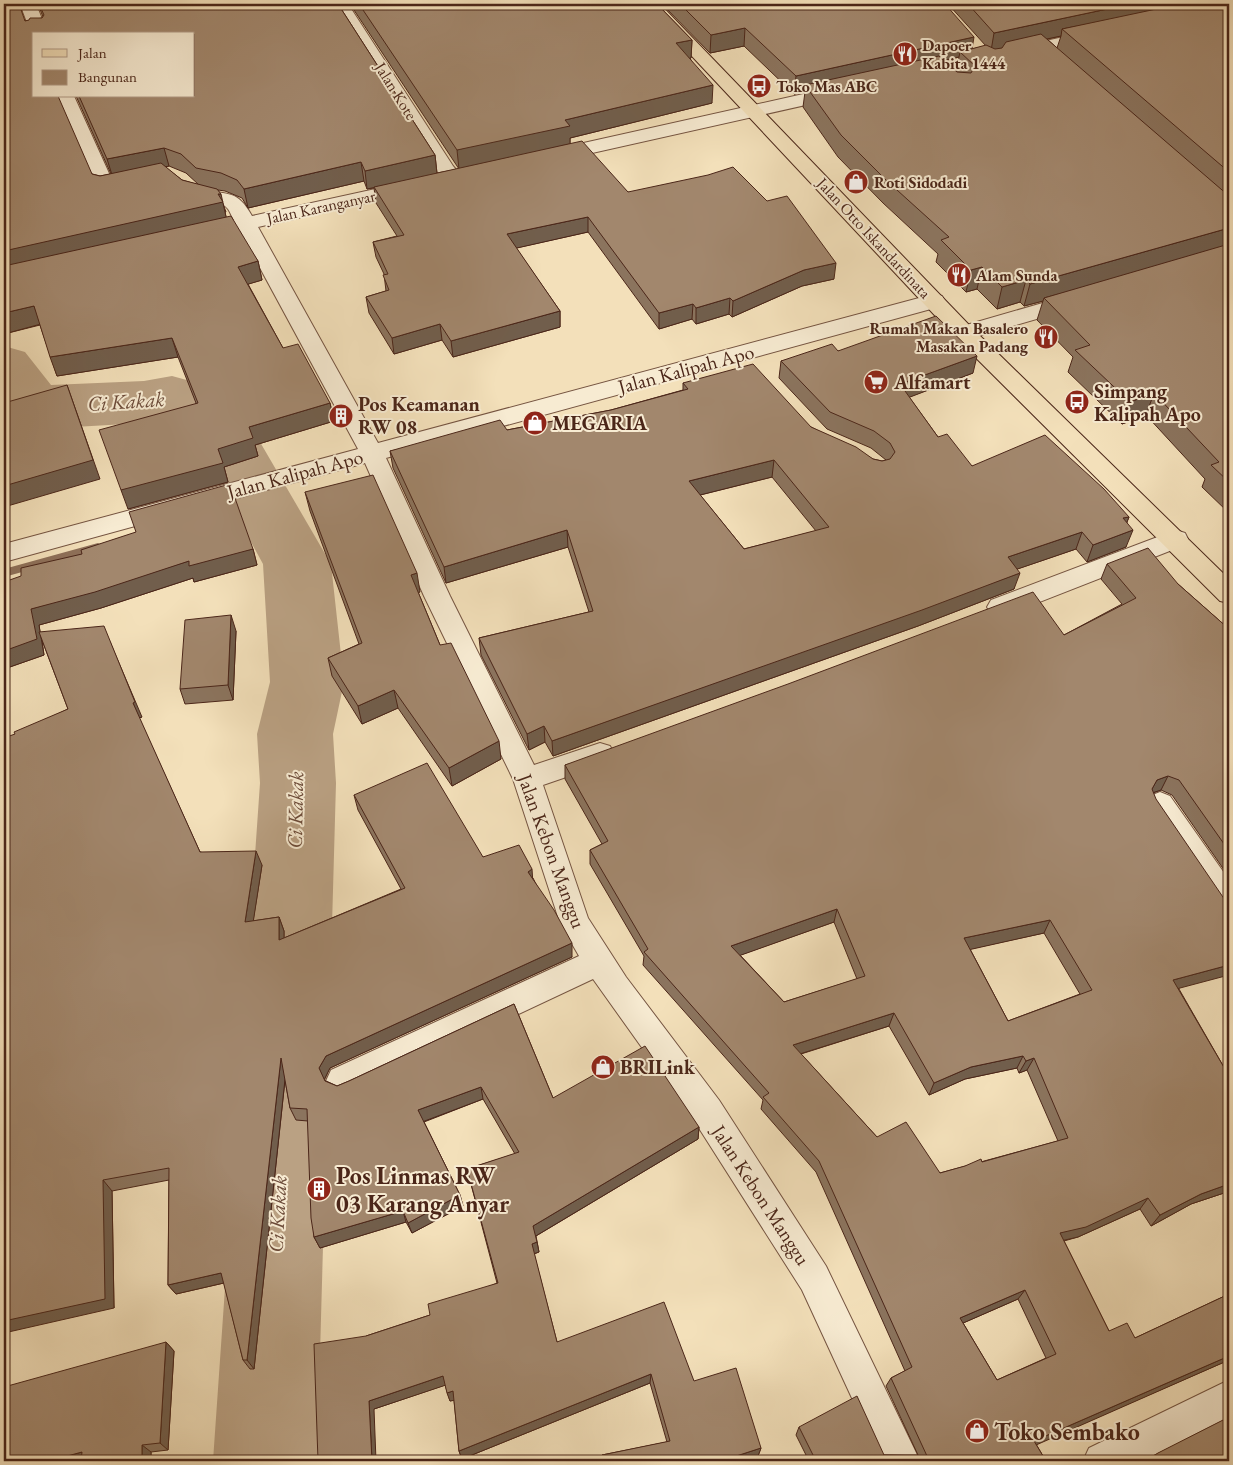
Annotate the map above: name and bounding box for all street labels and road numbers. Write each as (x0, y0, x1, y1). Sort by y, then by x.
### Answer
street label: Jalan Kote (369, 57, 422, 124)
street label: Jalan Otto Iskandardinata (811, 172, 936, 303)
street label: Jalan Karanganyar (263, 185, 378, 229)
street label: Jalan Kalipah Apo (613, 338, 757, 400)
street label: Jalan Kalipah Apo (222, 443, 366, 505)
street label: Jalan Kebon Manggu (511, 768, 592, 932)
street label: Jalan Kebon Manggu (705, 1118, 816, 1271)

